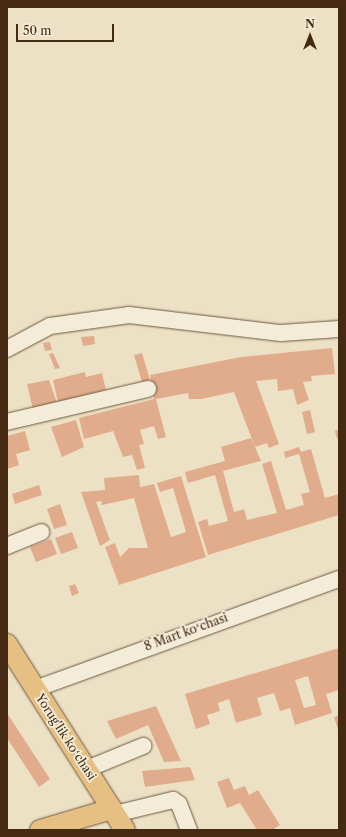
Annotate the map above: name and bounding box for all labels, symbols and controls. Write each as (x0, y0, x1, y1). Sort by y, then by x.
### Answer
scale bar (18, 16, 116, 42)
north arrow (290, 16, 330, 56)
text: N (305, 17, 315, 31)
text: 50 m (23, 23, 52, 38)
street label: 8 Mart koʻchasi (142, 610, 230, 654)
street label: Yorug'lik koʻchasi (33, 691, 99, 783)

